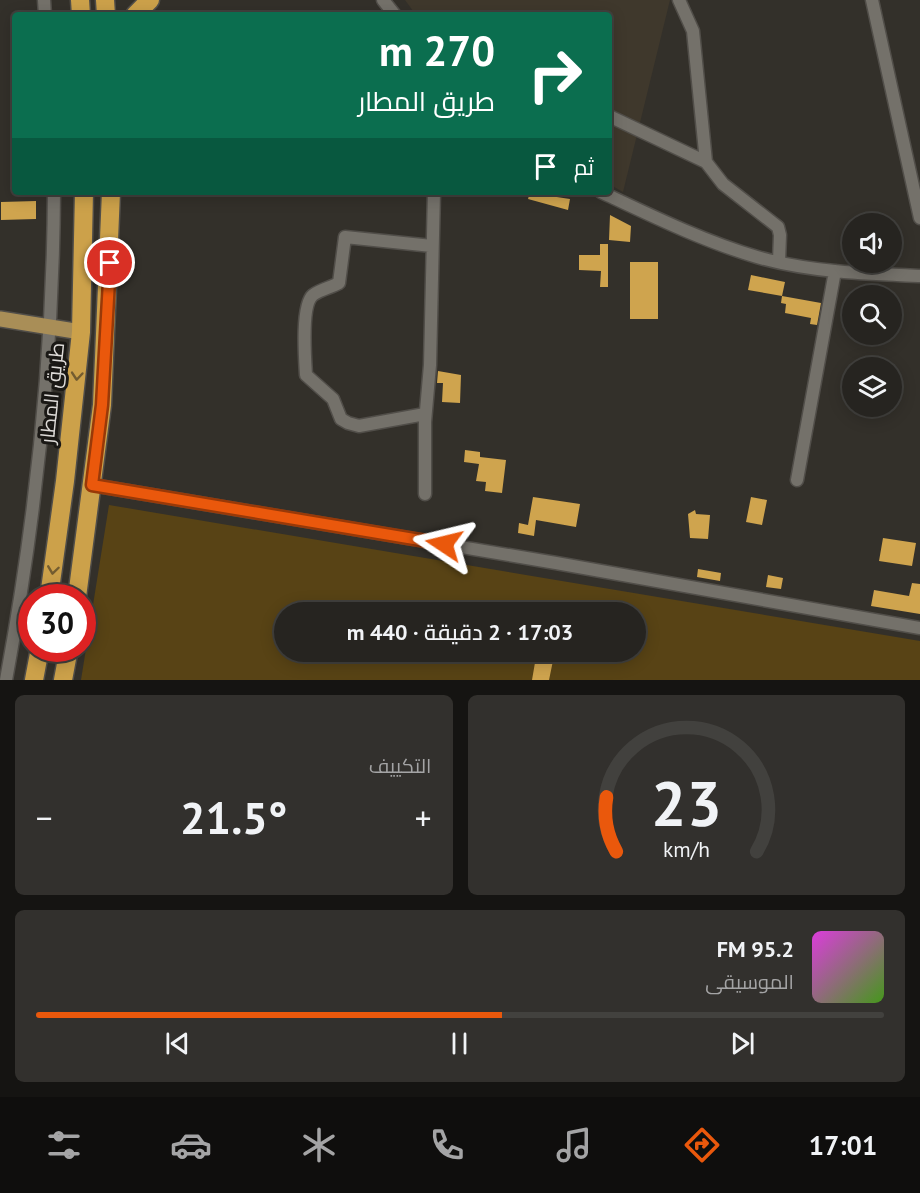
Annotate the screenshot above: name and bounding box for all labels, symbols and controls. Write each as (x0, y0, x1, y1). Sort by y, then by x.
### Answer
text: 270 m (379, 23, 495, 78)
icon: right (516, 36, 594, 114)
text: طريق المطار (358, 84, 495, 118)
icon: arrive (529, 150, 562, 183)
text: ثم (574, 153, 594, 181)
map controls (842, 213, 902, 417)
button: sound (842, 213, 902, 273)
pin (84, 237, 135, 288)
icon: arrive (93, 246, 126, 279)
button: search (842, 285, 902, 345)
street label: طريق المطار (34, 341, 70, 446)
button: layers (842, 357, 902, 417)
one-way arrow (71, 372, 84, 381)
position arrow (412, 512, 476, 576)
one-way arrow (47, 565, 59, 574)
speed limit sign: 30 (18, 584, 96, 662)
text: 17:03 · 2 دقيقة · 440 m (347, 618, 573, 646)
text: التكييف (369, 753, 432, 779)
text: 23 (651, 762, 722, 843)
text: 21.5° (180, 788, 287, 846)
text: − (36, 796, 53, 839)
text: + (415, 796, 432, 839)
text: km/h (663, 835, 710, 863)
text: 95.2 FM (717, 935, 794, 963)
text: الموسيقى (705, 969, 794, 995)
icon: previous (161, 1027, 194, 1060)
icon: pause (443, 1027, 476, 1060)
icon: next (726, 1027, 759, 1060)
icon: filters (43, 1124, 85, 1166)
icon: car (170, 1124, 212, 1166)
icon: climate (298, 1124, 340, 1166)
icon: phone (426, 1124, 468, 1166)
icon: music (553, 1124, 595, 1166)
icon: directions (681, 1124, 723, 1166)
text: 17:01 (809, 1128, 877, 1162)

